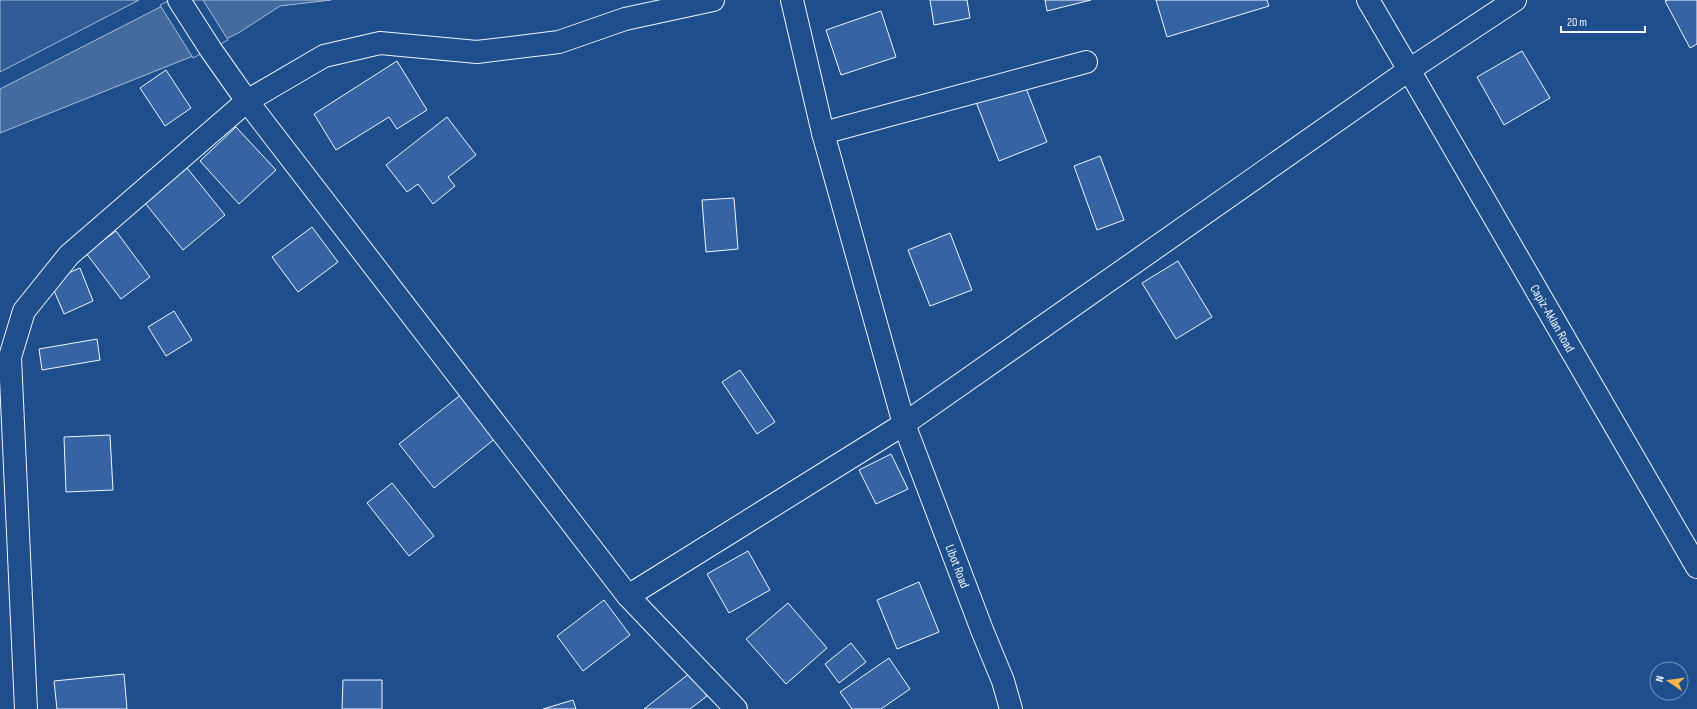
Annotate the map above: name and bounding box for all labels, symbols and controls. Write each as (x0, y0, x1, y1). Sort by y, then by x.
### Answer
scale bar (1561, 8, 1645, 34)
text: 20 m (1567, 15, 1587, 30)
street label: Capiz-Aklan Road (1526, 282, 1578, 355)
street label: Libot Road (941, 542, 973, 591)
north arrow (1649, 661, 1689, 701)
text: N (1653, 674, 1667, 683)

